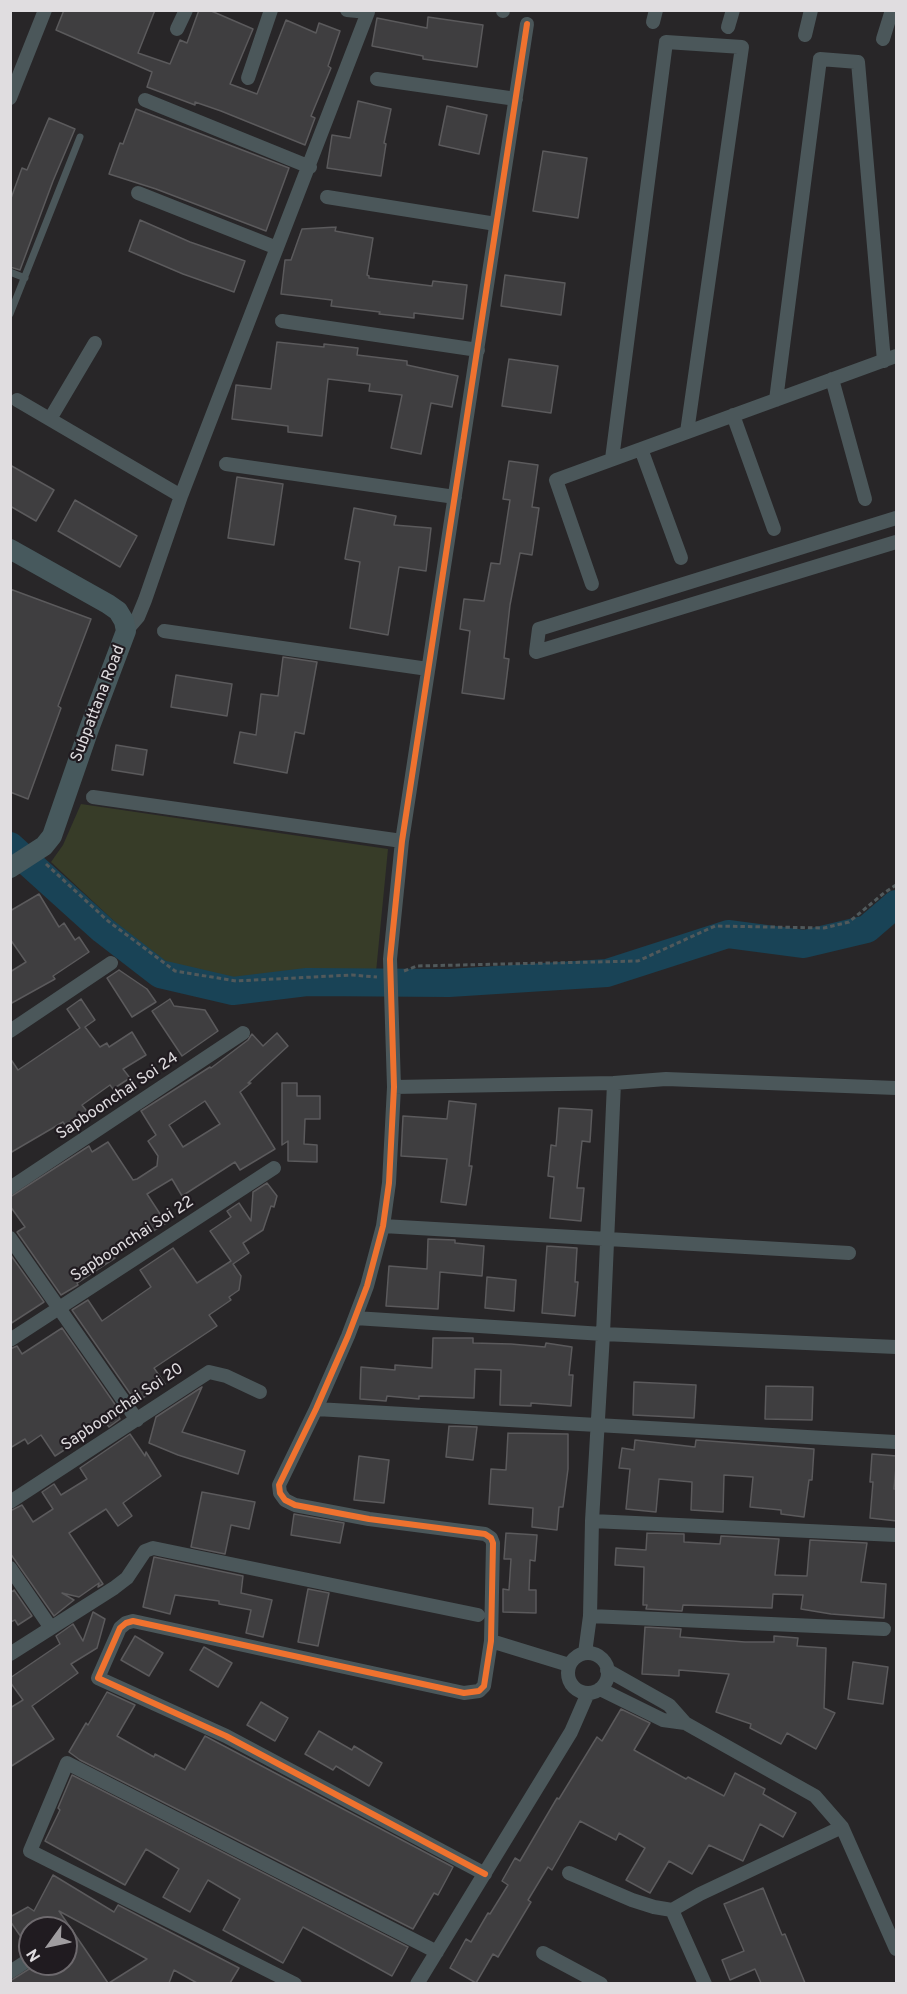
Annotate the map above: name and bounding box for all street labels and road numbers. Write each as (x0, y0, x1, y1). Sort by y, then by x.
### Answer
street label: Subpattana Road (68, 643, 130, 765)
street label: Sapboonchai Soi 24 (53, 1049, 183, 1145)
street label: Sapboonchai Soi 22 (68, 1193, 198, 1287)
street label: Sapboonchai Soi 20 (58, 1360, 188, 1456)

